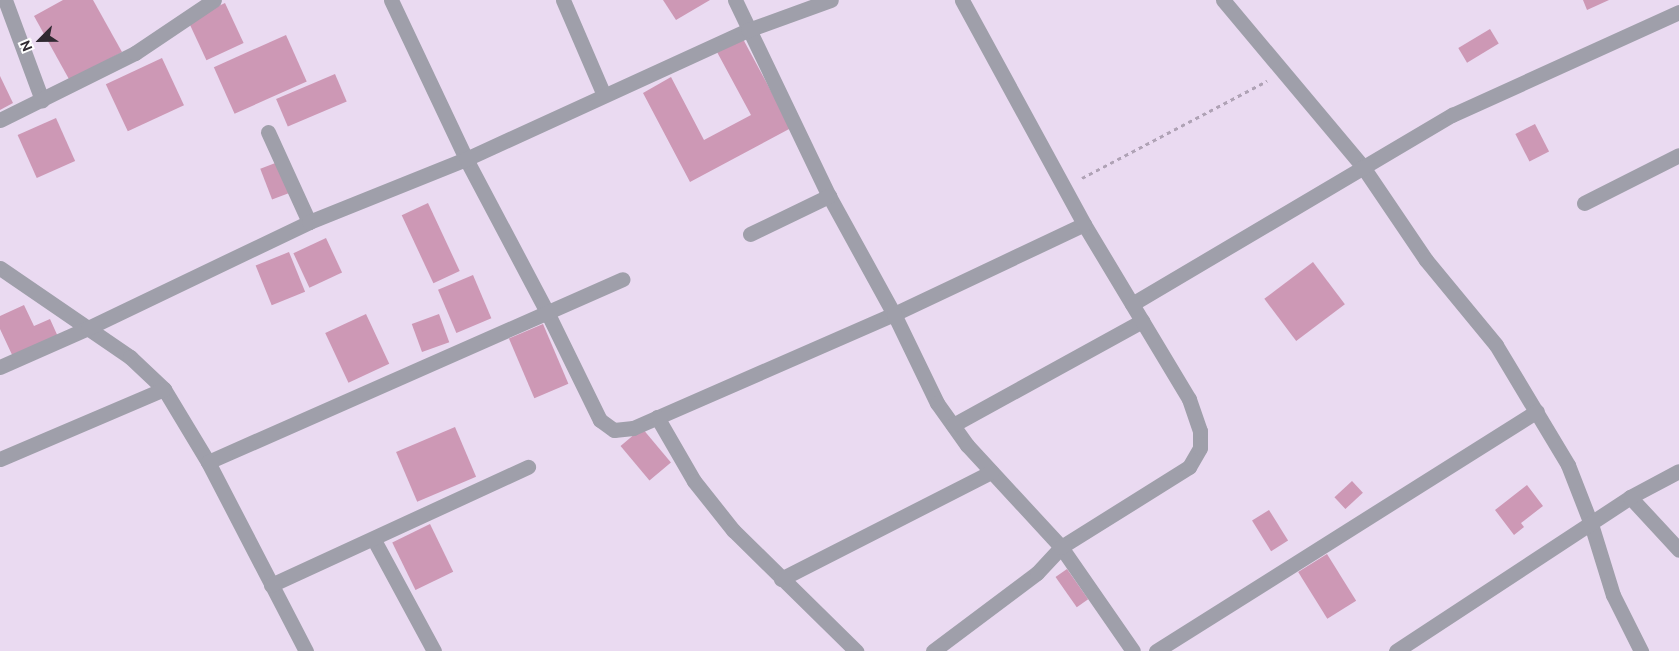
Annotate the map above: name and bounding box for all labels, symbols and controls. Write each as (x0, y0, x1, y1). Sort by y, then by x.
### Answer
north arrow (15, 15, 65, 65)
text: N (17, 38, 36, 54)

